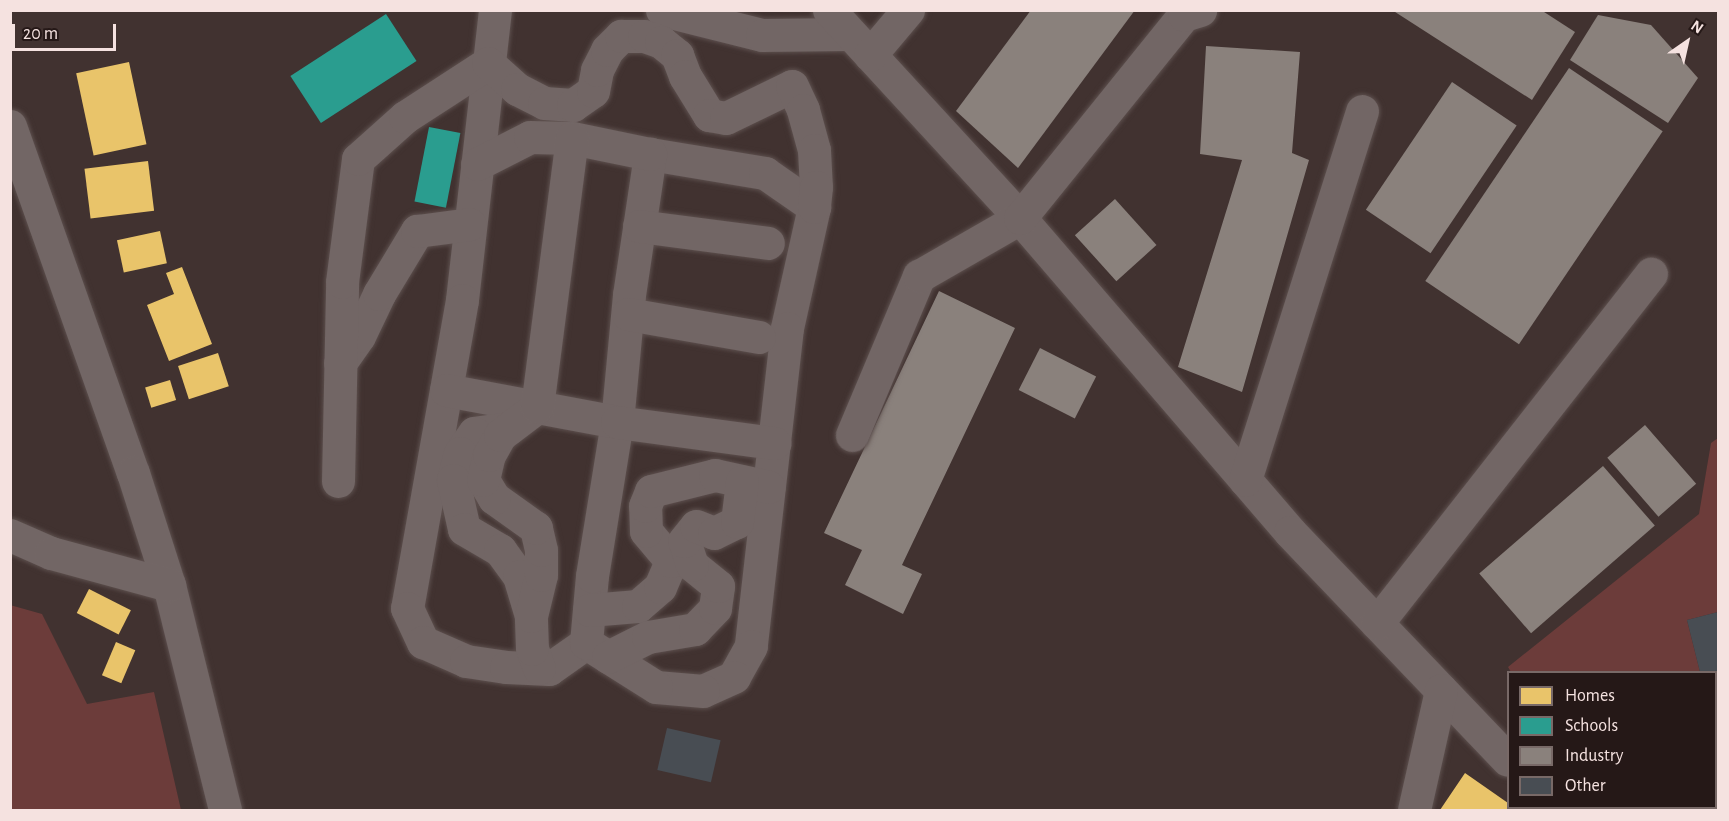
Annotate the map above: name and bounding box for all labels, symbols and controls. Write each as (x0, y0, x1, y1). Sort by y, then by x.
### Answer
scale bar (15, 12, 118, 50)
north arrow (1657, 12, 1717, 72)
text: N (1688, 17, 1706, 37)
text: 20 m (23, 25, 58, 43)
legend (1507, 671, 1717, 809)
text: Homes (1565, 687, 1615, 705)
text: Schools (1565, 717, 1618, 735)
text: Industry (1565, 747, 1624, 765)
text: Other (1565, 777, 1606, 795)

